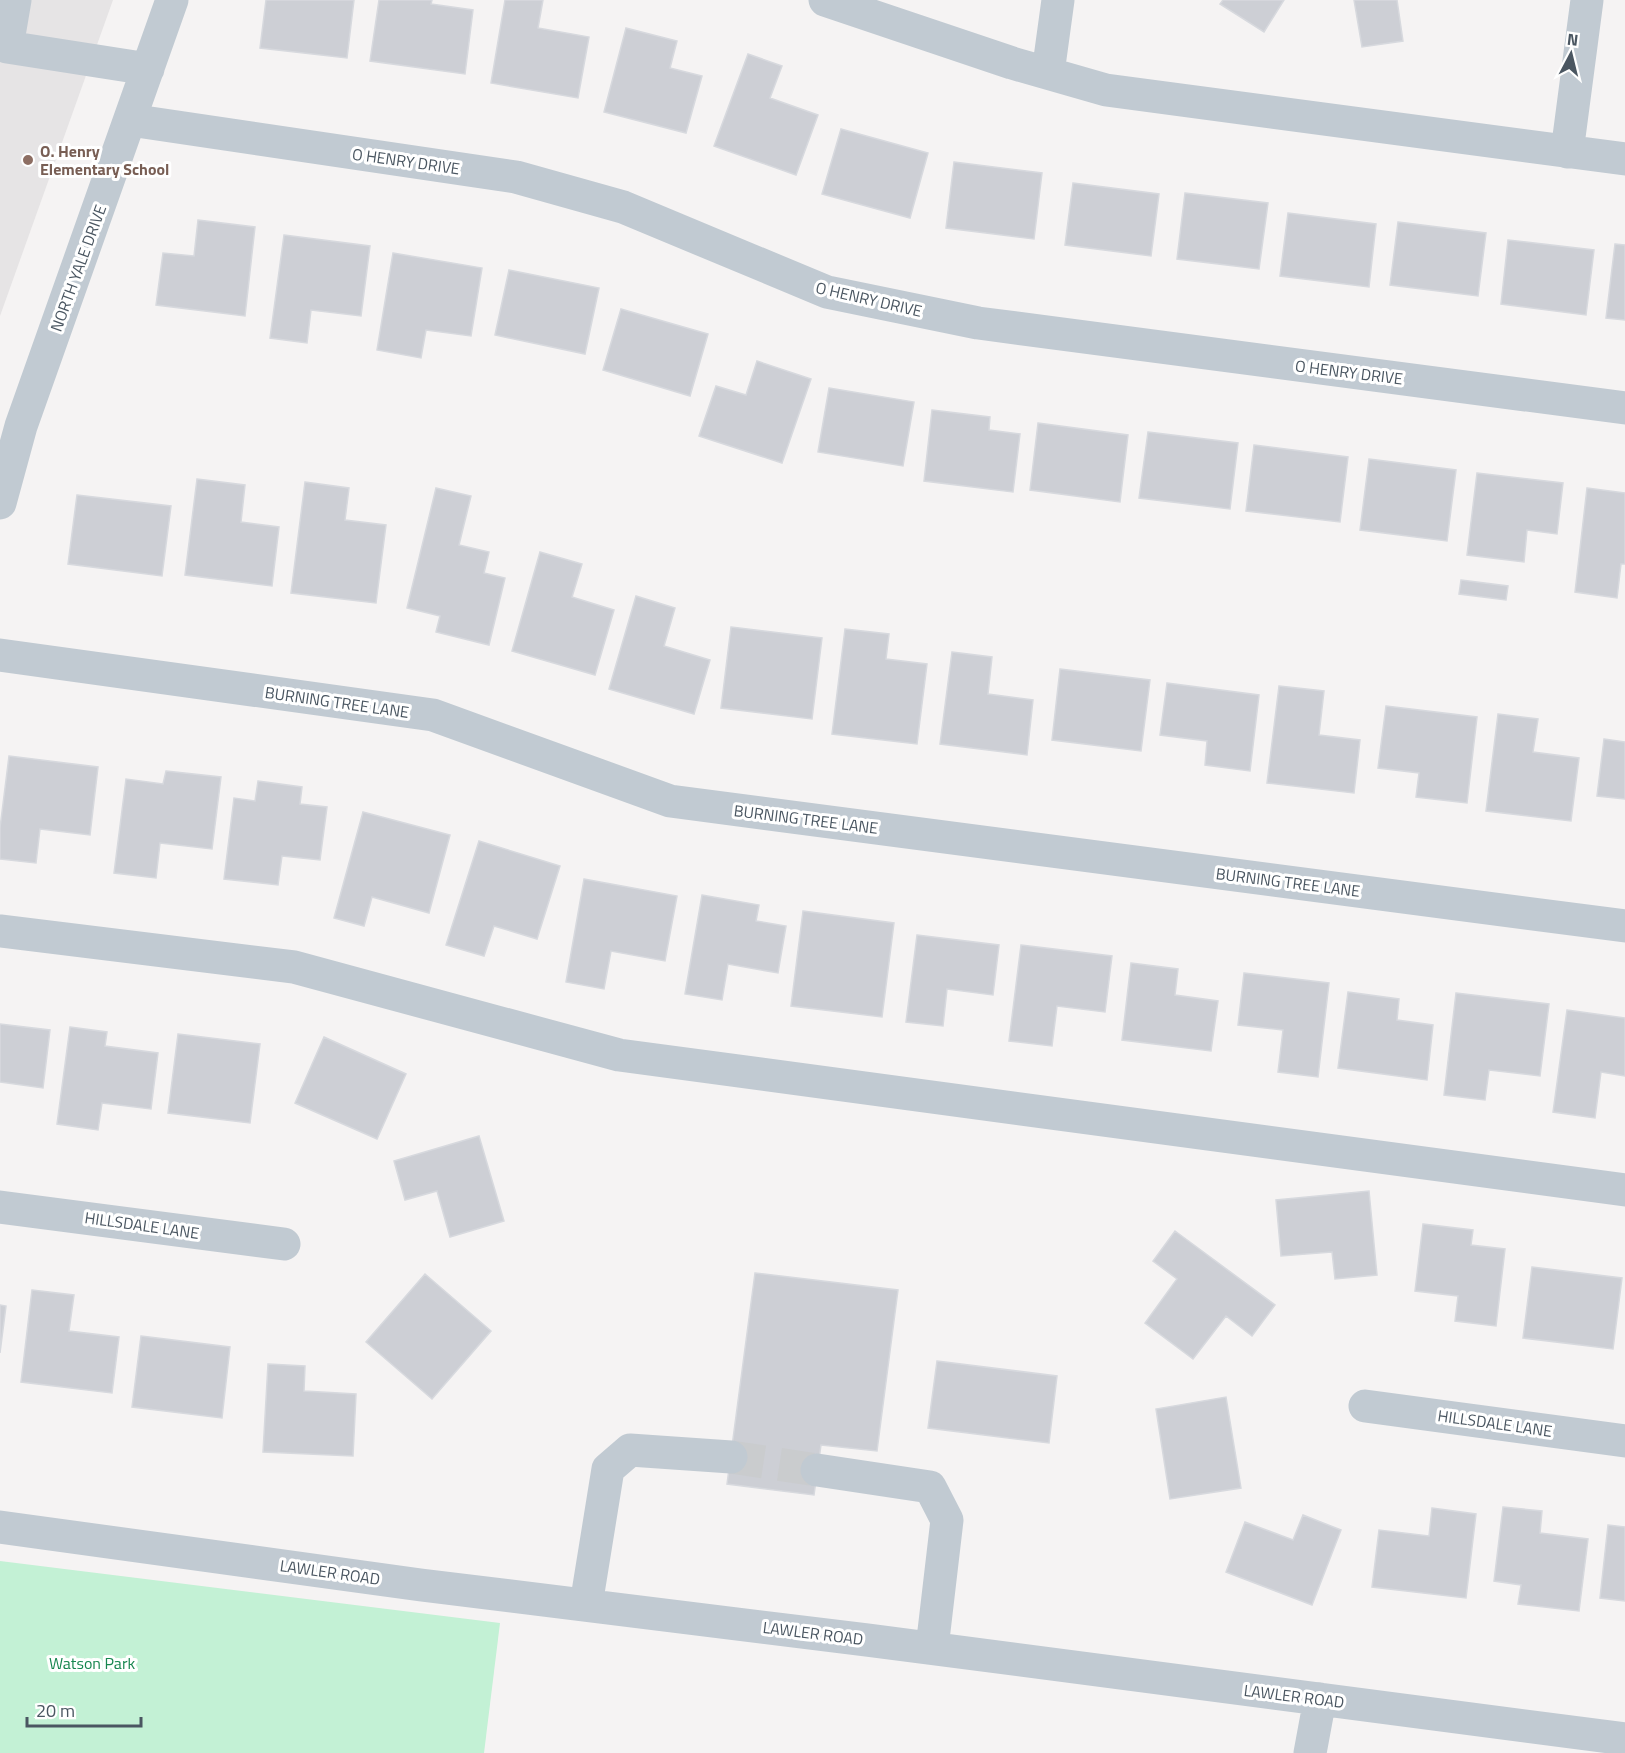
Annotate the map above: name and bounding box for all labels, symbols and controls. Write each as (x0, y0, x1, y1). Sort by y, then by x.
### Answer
north arrow (1541, 24, 1601, 84)
text: N (1566, 27, 1580, 52)
place label: O. Henry Elementary School (40, 139, 169, 181)
street label: O HENRY DRIVE (351, 142, 462, 180)
marker: O. Henry Elementary School (21, 153, 35, 167)
street label: NORTH YALE DRIVE (44, 201, 112, 335)
street label: O HENRY DRIVE (813, 275, 925, 323)
street label: O HENRY DRIVE (1294, 353, 1404, 391)
street label: BURNING TREE LANE (263, 680, 411, 724)
street label: BURNING TREE LANE (732, 798, 880, 840)
street label: BURNING TREE LANE (1214, 861, 1362, 903)
street label: HILLSDALE LANE (83, 1205, 201, 1245)
street label: HILLSDALE LANE (1436, 1403, 1554, 1443)
street label: LAWLER ROAD (278, 1553, 382, 1591)
street label: LAWLER ROAD (761, 1615, 865, 1651)
park label: Watson Park (49, 1651, 135, 1675)
street label: LAWLER ROAD (1242, 1678, 1346, 1714)
scale bar (27, 1690, 141, 1728)
text: 20 m (36, 1697, 75, 1724)

